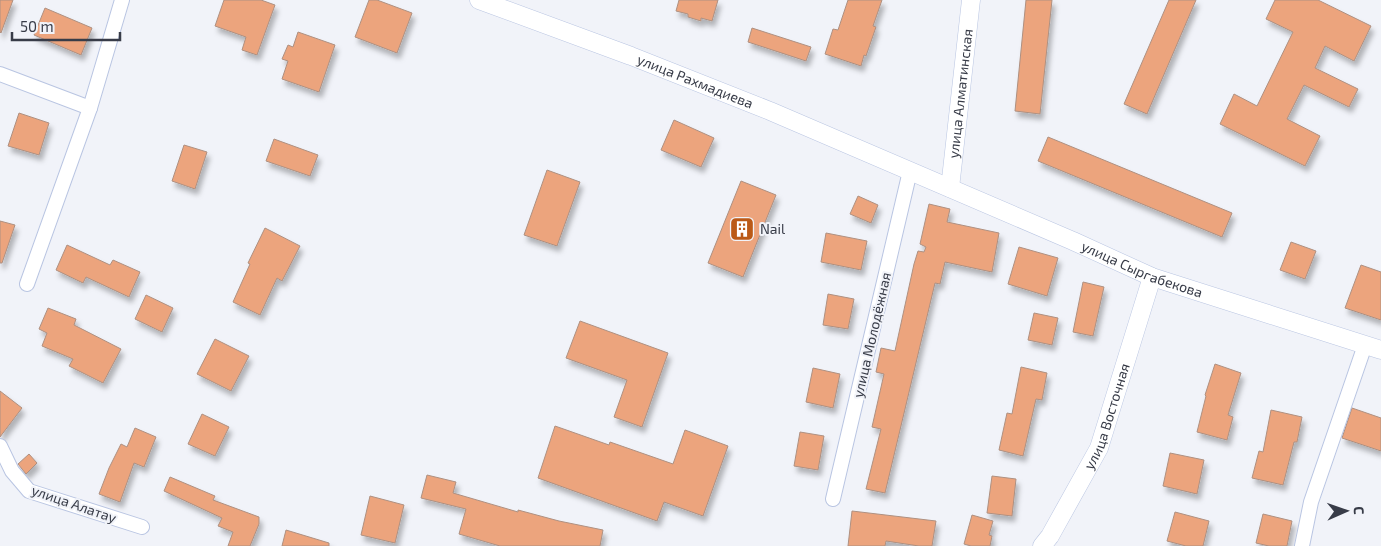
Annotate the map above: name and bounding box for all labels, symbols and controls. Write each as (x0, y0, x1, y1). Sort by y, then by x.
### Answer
scale bar (12, 10, 120, 42)
text: 50 m (20, 17, 54, 35)
street label: улица Алматинская (944, 28, 976, 159)
street label: улица Рахмадиева (635, 50, 756, 112)
building icon: Nail (729, 216, 755, 242)
place label: Nail (760, 220, 786, 237)
street label: улица Сыргабекова (1079, 237, 1205, 301)
street label: улица Молодёжная (849, 271, 894, 399)
street label: улица Восточная (1080, 361, 1133, 472)
street label: улица Алатау (30, 481, 119, 526)
north arrow (1321, 486, 1371, 536)
text: С (1351, 506, 1368, 515)

